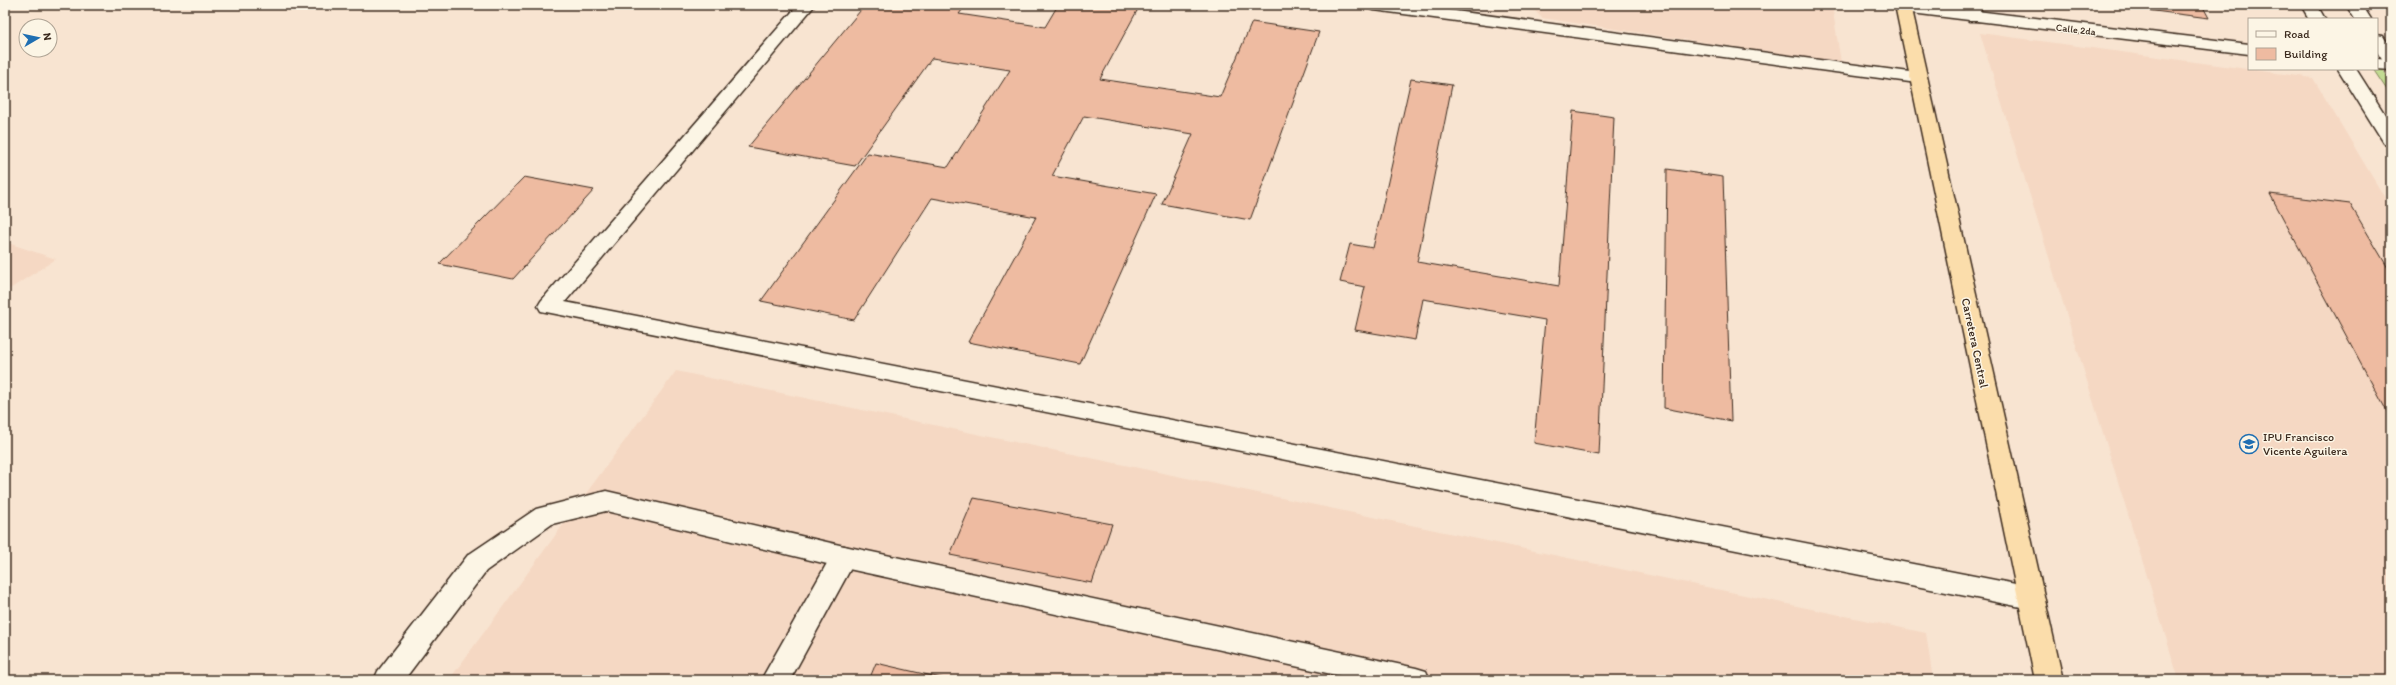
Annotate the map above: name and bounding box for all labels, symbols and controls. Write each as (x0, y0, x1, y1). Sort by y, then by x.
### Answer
north arrow (18, 18, 58, 58)
legend (2248, 18, 2378, 70)
street label: Calle 2da (2055, 21, 2097, 38)
text: Road (2284, 27, 2310, 41)
text: N (40, 32, 54, 41)
text: Building (2284, 47, 2328, 61)
street label: Carretera Central (1959, 297, 1992, 390)
place label: IPU Francisco Vicente Aguilera (2263, 430, 2348, 458)
school or university icon: IPU Francisco Vicente Aguilera (2238, 433, 2260, 455)

